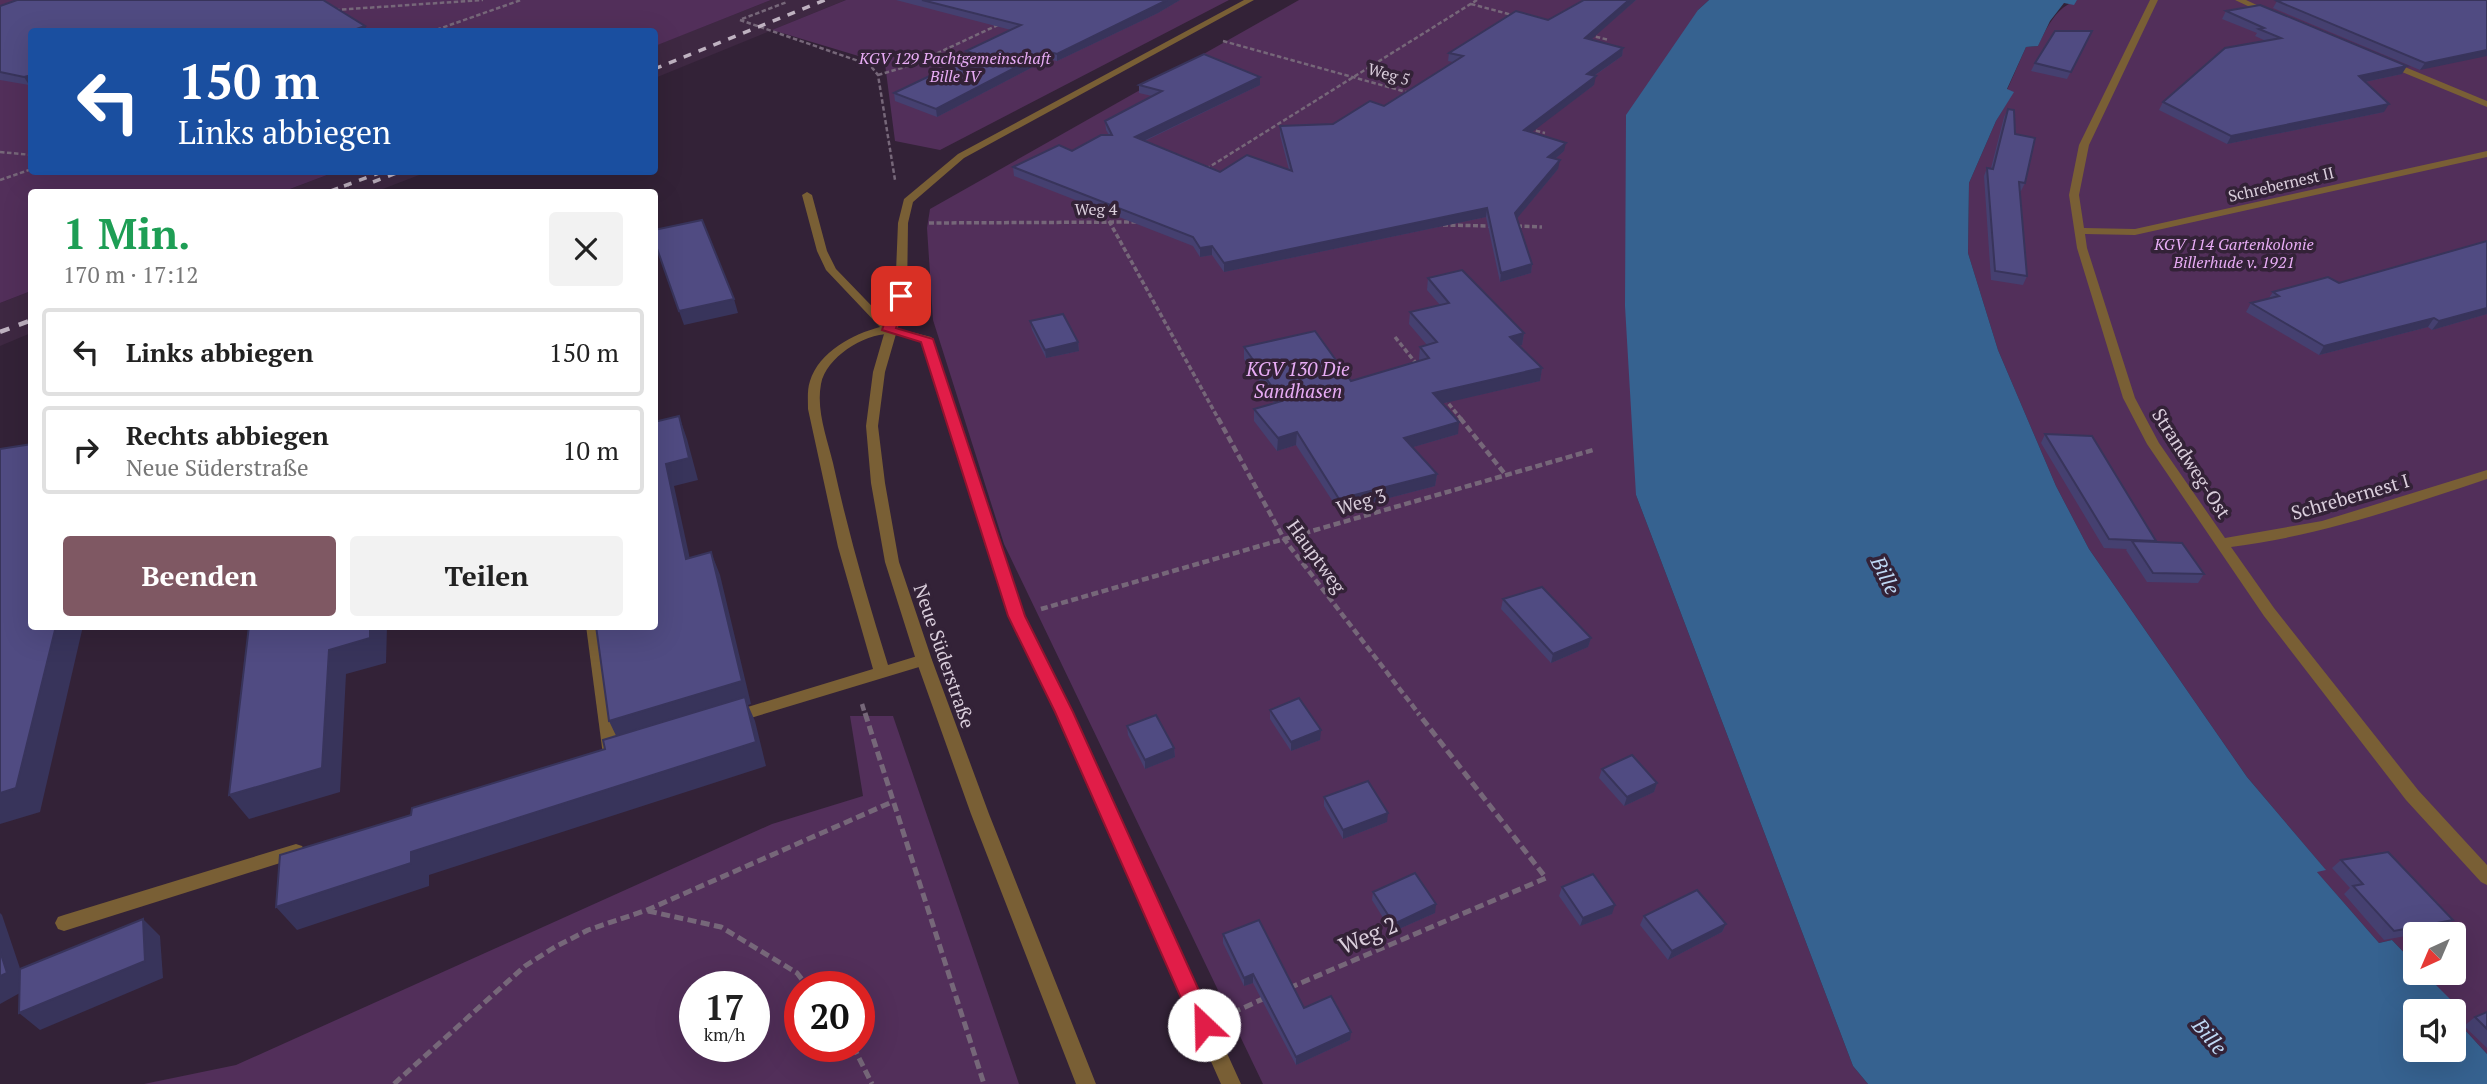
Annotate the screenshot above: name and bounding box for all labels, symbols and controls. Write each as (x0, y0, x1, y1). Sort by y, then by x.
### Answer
park label: KGV 129 Pachtgemeinschaft Bille IV (858, 47, 1051, 87)
text: 150 m (178, 48, 320, 113)
icon: left (63, 56, 154, 147)
street label: Weg 5 (1365, 58, 1413, 90)
text: Links abbiegen (178, 111, 391, 153)
street label: Schrebernest II (2226, 161, 2336, 207)
street label: Weg 4 (1075, 198, 1118, 220)
text: 1 Min. (63, 205, 191, 261)
button: close (549, 212, 623, 286)
park label: KGV 114 Gartenkolonie Billerhude v. 1921 (2153, 233, 2314, 273)
text: 170 m · 17:12 (63, 259, 198, 290)
pin (871, 266, 931, 326)
icon: arrive (882, 277, 920, 315)
icon: left (67, 333, 105, 371)
text: Links abbiegen (126, 335, 314, 369)
text: 150 m (549, 335, 619, 369)
park label: KGV 130 Die Sandhasen (1245, 356, 1350, 403)
street label: Strandweg-Ost (2147, 403, 2237, 523)
text: Rechts abbiegen (126, 418, 329, 452)
icon: right (67, 431, 105, 469)
text: 10 m (563, 433, 619, 467)
text: Neue Süderstraße (126, 452, 309, 483)
street label: Schrebernest I (2288, 467, 2412, 525)
street label: Weg 3 (1333, 482, 1389, 520)
street label: Hauptweg (1282, 514, 1353, 599)
button: Beenden (63, 536, 336, 616)
button: Teilen (350, 536, 623, 616)
water label: Bille (1864, 550, 1907, 599)
street label: Neue Süderstraße (909, 581, 981, 731)
street label: Weg 2 (1334, 909, 1402, 961)
north arrow (2403, 922, 2466, 985)
map controls (2403, 922, 2466, 1062)
speed limit sign: 20 (784, 971, 875, 1062)
text: 17 (705, 984, 744, 1030)
position arrow (1167, 988, 1241, 1062)
button: sound (2403, 999, 2466, 1062)
water label: Bille (2186, 1011, 2234, 1061)
text: km/h (704, 1022, 745, 1046)

